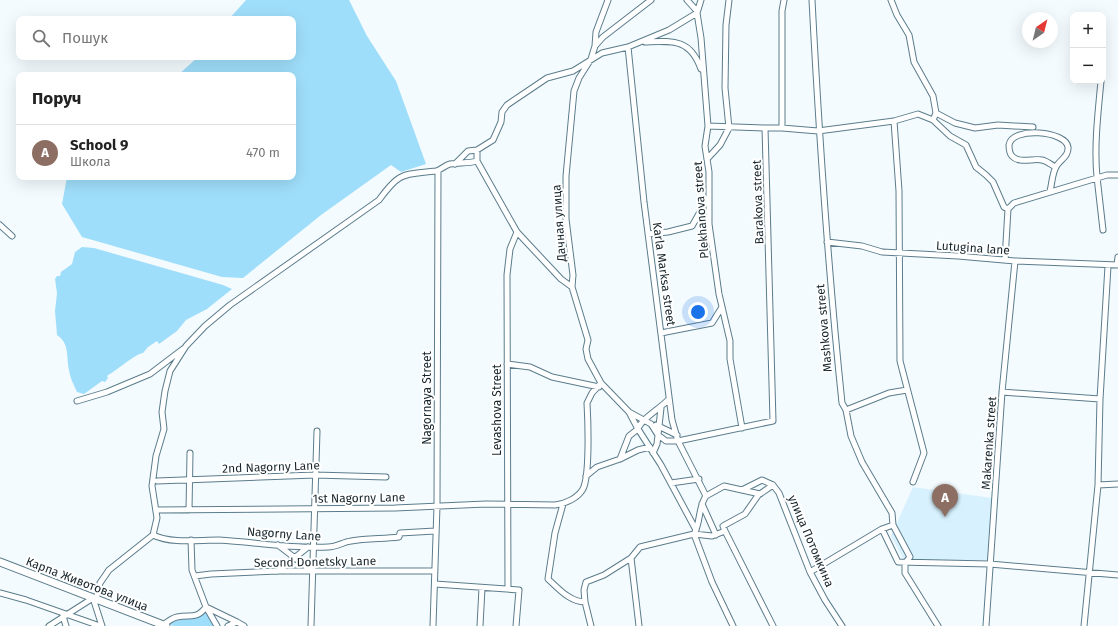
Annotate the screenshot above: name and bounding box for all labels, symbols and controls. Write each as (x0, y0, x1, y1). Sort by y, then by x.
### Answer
north arrow (1022, 12, 1058, 48)
map controls (1070, 12, 1106, 84)
button: + (1070, 12, 1106, 48)
search box (16, 16, 296, 60)
icon: search (30, 27, 52, 49)
text: Пошук (62, 29, 108, 47)
button: − (1070, 48, 1106, 84)
text: Поруч (32, 88, 81, 109)
text: School 9 (70, 136, 128, 154)
text: A (41, 145, 49, 160)
text: 470 m (246, 145, 280, 160)
text: Школа (70, 154, 111, 169)
street label: Barakova street (750, 159, 766, 245)
street label: Plekhanova street (691, 160, 711, 259)
street label: Дачная улица (549, 184, 569, 263)
street label: Karla Marksa street (650, 221, 678, 327)
street label: Lutugina lane (936, 238, 1010, 258)
street label: Mashkova street (813, 283, 835, 373)
your location (688, 302, 708, 322)
street label: Nagornaya Street (420, 351, 434, 445)
street label: Levashova Street (490, 363, 504, 456)
street label: Makarenka street (979, 395, 999, 490)
street label: 2nd Nagorny Lane (222, 458, 320, 476)
pin: A (932, 484, 958, 517)
street label: 1st Nagorny Lane (313, 490, 405, 506)
street label: улица Потомкина (785, 493, 837, 589)
street label: Nagorny Lane (246, 524, 322, 544)
street label: Карпа Животова улица (24, 554, 150, 614)
street label: Second Donetsky Lane (254, 554, 376, 570)

